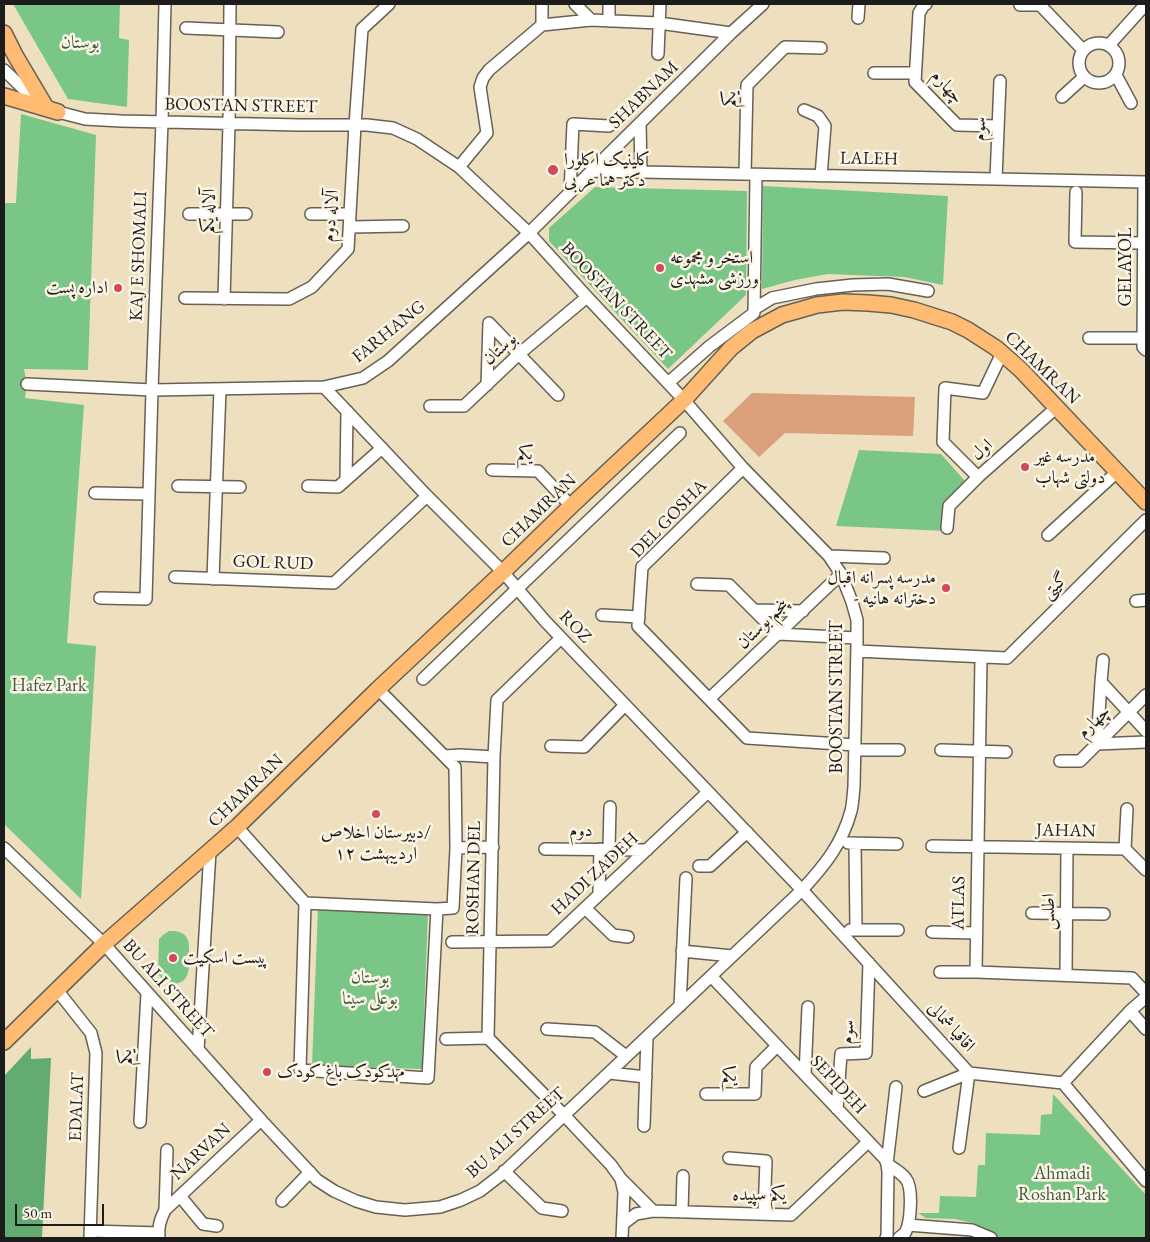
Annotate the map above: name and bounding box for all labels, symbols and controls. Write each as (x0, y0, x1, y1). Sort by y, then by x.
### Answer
park label: بوستان (61, 32, 99, 54)
street label: SHABNAM (605, 56, 683, 134)
street label: چهارم (926, 66, 968, 108)
street label: یکم (719, 90, 741, 108)
street label: BOOSTAN STREET (164, 94, 318, 118)
street label: سوم (969, 116, 991, 142)
street label: LALEH (840, 148, 898, 170)
place label: کلینیک اکلورا دکتر هما عربی (564, 149, 650, 192)
marker: کلینیک اکلورا دکتر هما عربی (546, 163, 560, 177)
street label: آلاله یکم (197, 188, 221, 234)
street label: آلاله دوم (318, 189, 344, 243)
street label: KAJ E SHOMALI (126, 191, 152, 321)
street label: GELAYOL (1115, 227, 1137, 307)
street label: BOOSTAN STREET (556, 238, 676, 364)
place label: استخر و مجموعه ورزشی مشهدی (670, 247, 759, 290)
marker: استخر و مجموعه ورزشی مشهدی (654, 262, 666, 274)
place label: اداره پست (46, 277, 108, 299)
marker: اداره پست (112, 282, 124, 294)
street label: FARHANG (348, 296, 430, 368)
street label: CHAMRAN (1000, 327, 1084, 409)
street label: بوستان (478, 328, 522, 370)
street label: اول (967, 435, 997, 465)
street label: یکم (516, 443, 534, 465)
place label: مدرسه غیر دولتی شهاب (1035, 446, 1105, 488)
marker: مدرسه غیر دولتی شهاب (1019, 461, 1031, 473)
street label: CHAMRAN (497, 470, 581, 552)
street label: DEL GOSHA (626, 475, 712, 563)
street label: GOL RUD (232, 551, 314, 575)
place label: مدرسه پسرانه اقبال - دخترانه هانیه (827, 567, 936, 610)
street label: گیتی (1037, 568, 1073, 604)
marker: مدرسه پسرانه اقبال - دخترانه هانیه (940, 582, 952, 594)
street label: پنجم بوستان (733, 594, 793, 654)
street label: ROZ (554, 606, 596, 648)
street label: BOOSTAN STREET (826, 621, 848, 773)
park label: Hafez Park (11, 675, 87, 697)
street label: چهارم (1073, 701, 1115, 743)
street label: CHAMRAN (204, 750, 288, 832)
marker: دبیرستان اخلاص/ ۱۲ اردیبهشت (370, 808, 382, 820)
street label: دوم (569, 820, 593, 842)
street label: JAHAN (1036, 820, 1096, 842)
street label: ROSHAN DEL (462, 821, 486, 935)
place label: دبیرستان اخلاص/ ۱۲ اردیبهشت (321, 822, 431, 864)
street label: HADI ZADEH (547, 828, 643, 920)
street label: ATLAS (948, 876, 970, 930)
street label: اطلس (1038, 893, 1060, 931)
street label: BU ALI STREET (118, 935, 218, 1043)
place label: پیست اسکیت (183, 947, 268, 969)
marker: پیست اسکیت (167, 952, 179, 964)
park label: بوستان بوعلی سینا (342, 967, 398, 1010)
street label: اقاقیا شمالی (923, 997, 979, 1057)
street label: سوم (836, 1019, 860, 1045)
street label: یکم (115, 1048, 137, 1066)
street label: SEPIDEH (805, 1051, 871, 1119)
place label: مهدکودک باغ کودک (277, 1061, 405, 1083)
street label: یکم (721, 1065, 737, 1087)
marker: مهدکودک باغ کودک (261, 1066, 273, 1078)
street label: EDALAT (65, 1072, 89, 1142)
street label: BU ALI STREET (462, 1083, 570, 1183)
street label: NARVAN (167, 1119, 235, 1185)
park label: Ahmadi Roshan Park (1018, 1163, 1106, 1206)
street label: یکم سپیده (732, 1184, 786, 1206)
scale bar (18, 1194, 106, 1226)
text: 50 m (23, 1203, 52, 1222)

